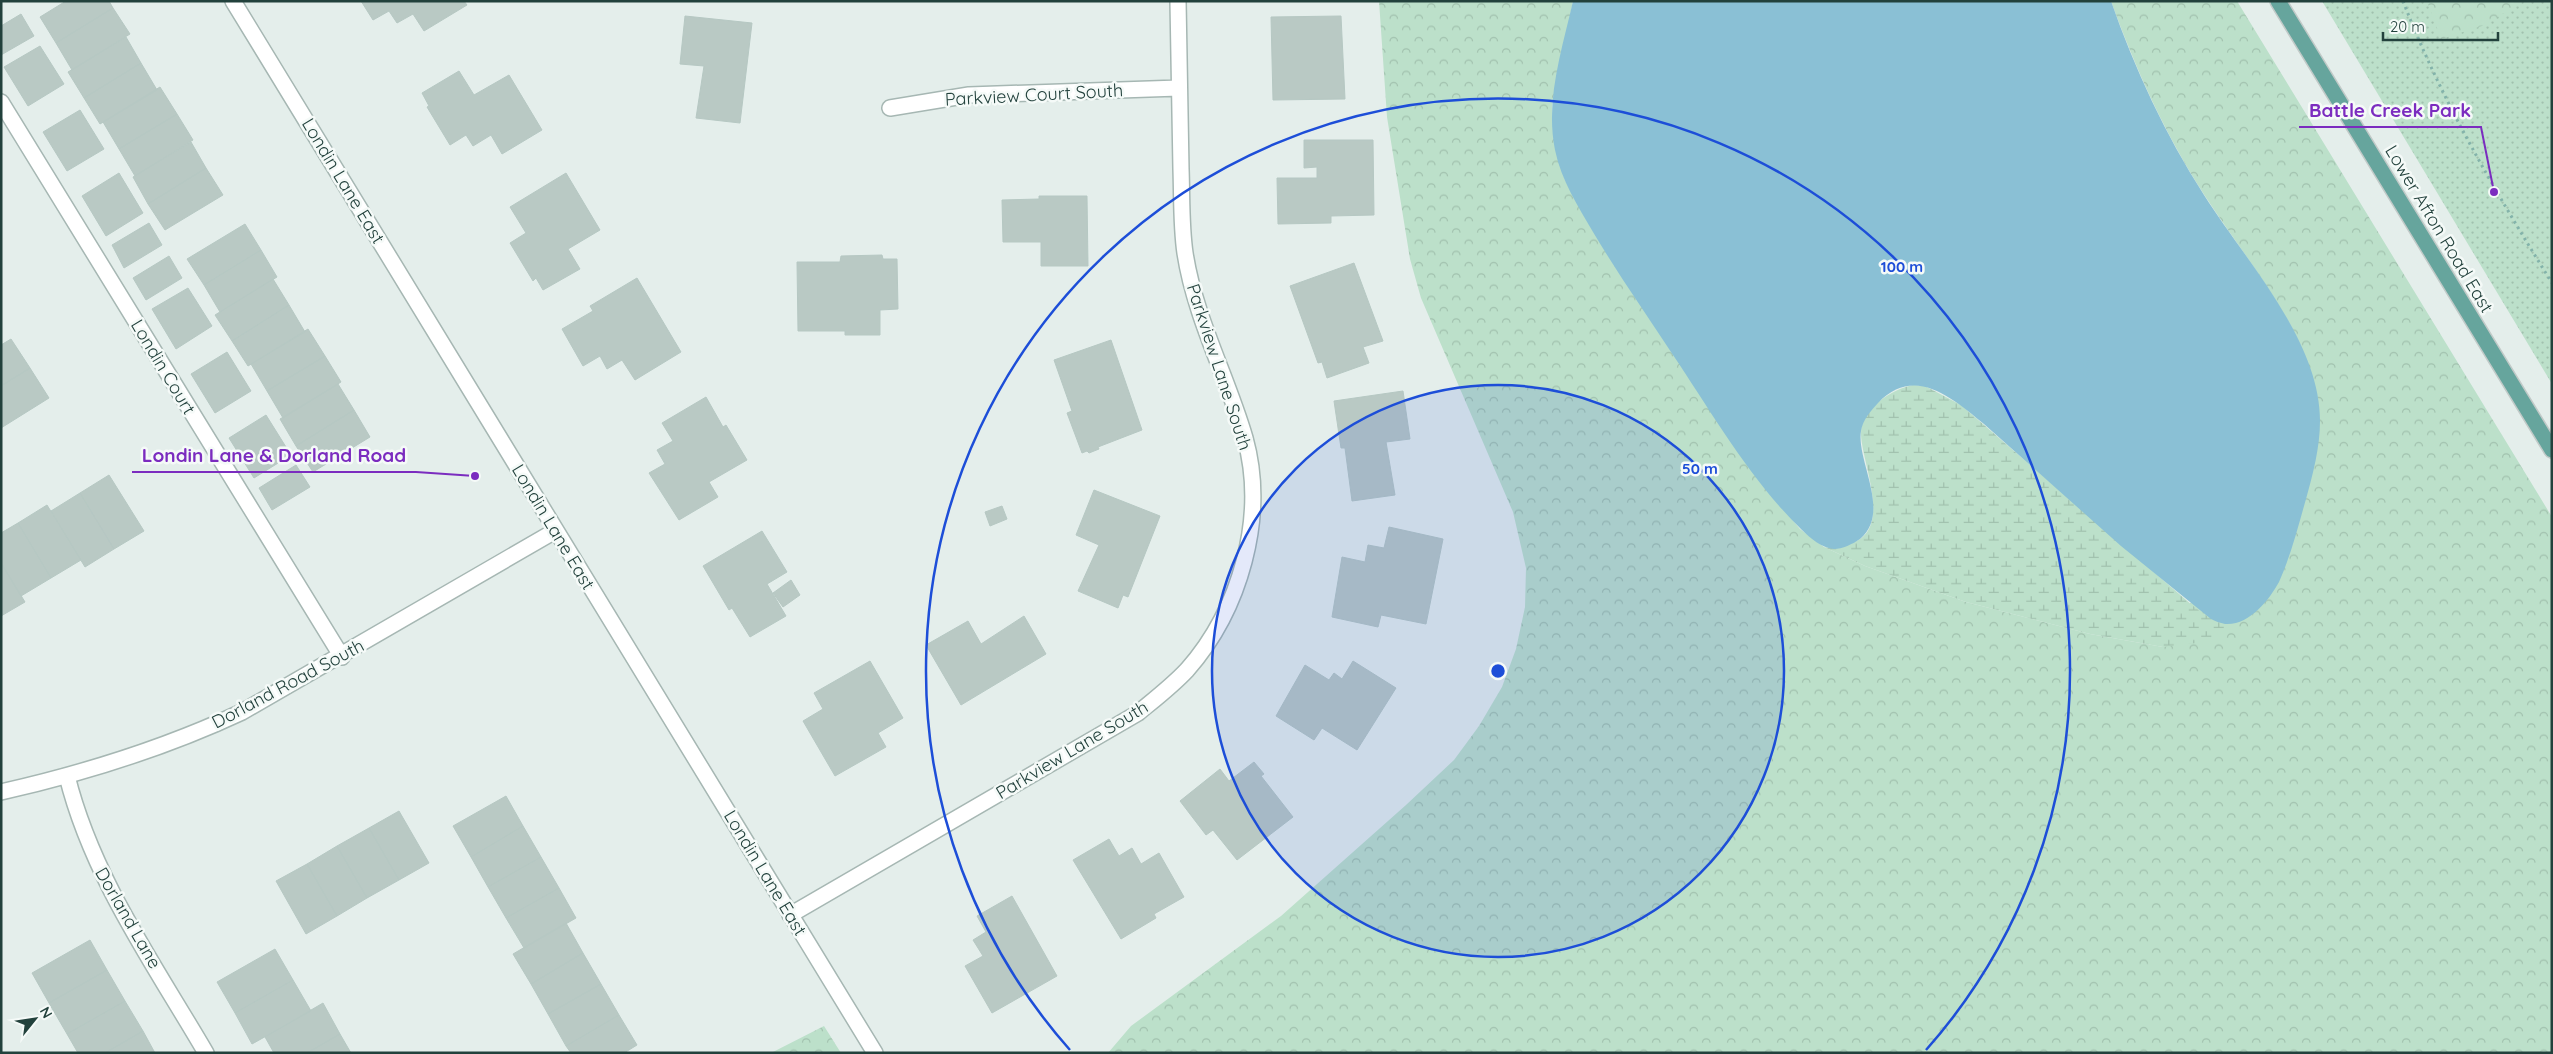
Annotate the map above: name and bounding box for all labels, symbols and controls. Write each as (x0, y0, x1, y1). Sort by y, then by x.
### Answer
scale bar (2383, 10, 2498, 42)
text: 20 m (2390, 17, 2425, 36)
street label: Parkview Court South (944, 78, 1124, 111)
callout: Battle Creek Park (2299, 93, 2481, 127)
text: Battle Creek Park (2309, 98, 2471, 122)
street label: Londin Lane East (297, 114, 390, 248)
street label: Lower Afton Road East (2380, 141, 2499, 317)
text: 100 m (1881, 257, 1923, 276)
street label: Parkview Lane South (1182, 281, 1257, 453)
street label: Londin Court (126, 315, 201, 418)
callout: Londin Lane & Dorland Road (132, 438, 416, 472)
text: Londin Lane & Dorland Road (142, 443, 406, 467)
text: 50 m (1682, 459, 1718, 478)
street label: Londin Lane East (507, 460, 600, 594)
street label: Dorland Road South (208, 634, 368, 733)
centre of rings (1489, 662, 1507, 680)
street label: Parkview Lane South (991, 695, 1152, 804)
street label: Londin Lane East (719, 806, 812, 940)
street label: Dorland Lane (90, 863, 167, 973)
north arrow (10, 994, 60, 1044)
text: N (36, 1004, 57, 1021)

